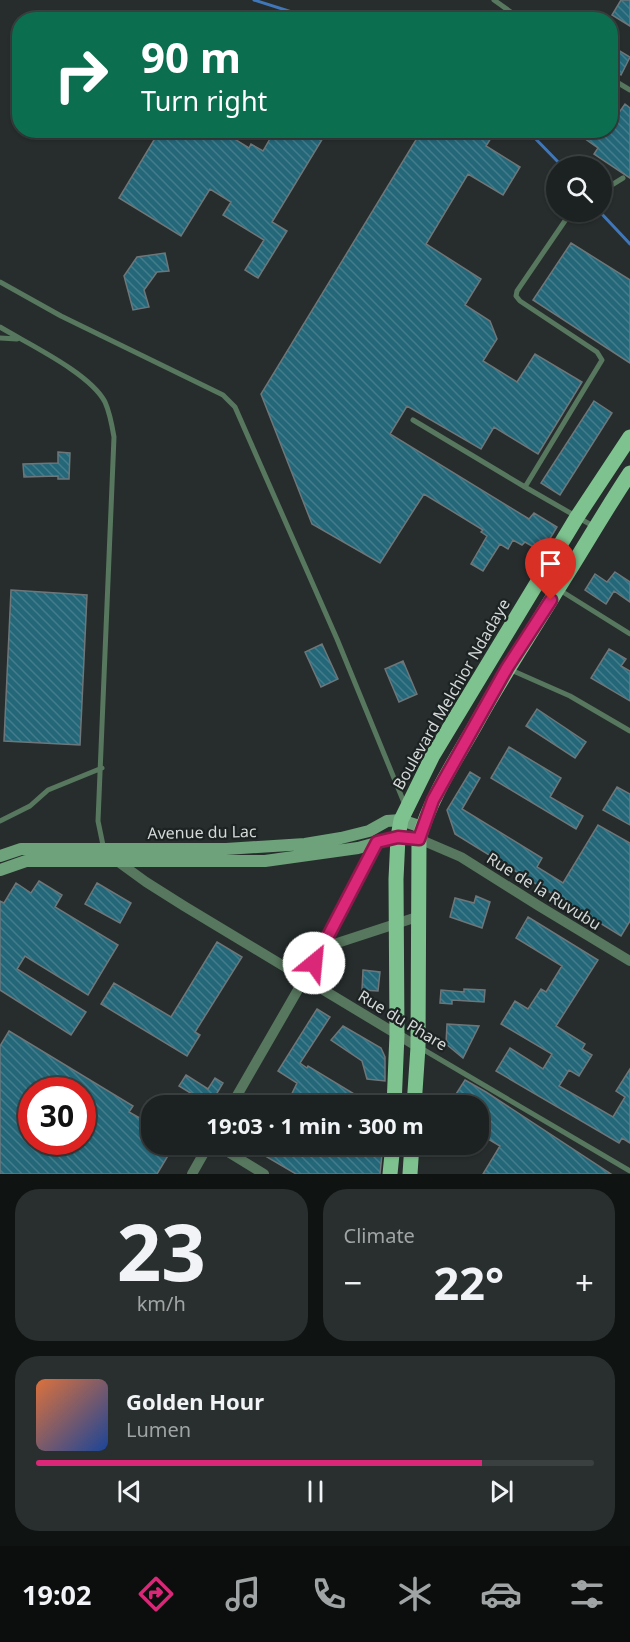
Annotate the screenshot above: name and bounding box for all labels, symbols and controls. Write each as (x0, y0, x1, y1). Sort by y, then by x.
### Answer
text: 90 m (141, 28, 241, 85)
icon: right (42, 36, 120, 114)
text: Turn right (141, 82, 267, 119)
map controls (546, 156, 612, 222)
button: search (546, 156, 612, 222)
pin (525, 538, 576, 600)
icon: arrive (534, 547, 567, 580)
street label: Boulevard Melchior Ndadaye (387, 595, 515, 793)
street label: Avenue du Lac (147, 820, 257, 844)
street label: Rue de la Ruvubu (483, 847, 605, 935)
position arrow (282, 931, 346, 995)
street label: Rue du Phare (354, 985, 452, 1055)
speed limit sign: 30 (18, 1077, 96, 1155)
text: 19:03 · 1 min · 300 m (206, 1110, 424, 1140)
text: 23 (117, 1198, 206, 1304)
text: Climate (344, 1222, 415, 1249)
text: 22° (433, 1252, 504, 1313)
text: − (344, 1260, 362, 1305)
text: + (575, 1260, 594, 1305)
text: km/h (137, 1290, 186, 1317)
text: Golden Hour (126, 1386, 264, 1416)
text: Lumen (126, 1416, 191, 1443)
icon: previous (113, 1475, 146, 1508)
icon: pause (299, 1475, 332, 1508)
icon: next (485, 1475, 518, 1508)
icon: directions (135, 1573, 177, 1615)
icon: music (222, 1573, 264, 1615)
icon: phone (308, 1573, 350, 1615)
icon: climate (394, 1573, 436, 1615)
icon: car (480, 1573, 522, 1615)
icon: filters (566, 1573, 608, 1615)
text: 19:02 (22, 1576, 91, 1613)

